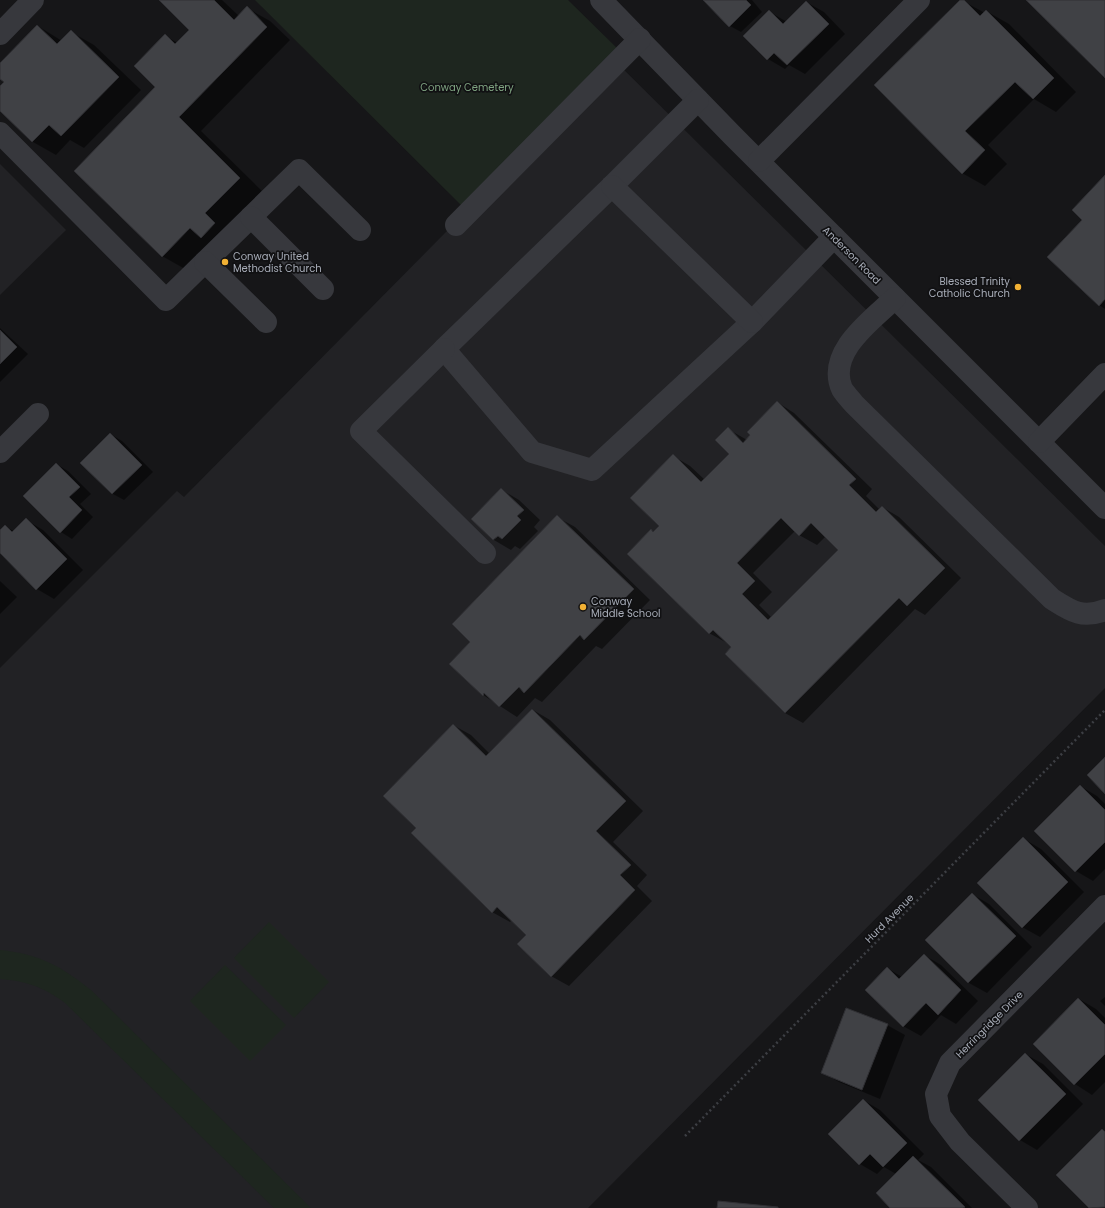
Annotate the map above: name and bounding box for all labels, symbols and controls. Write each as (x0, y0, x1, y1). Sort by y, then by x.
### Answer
park label: Conway Cemetery (420, 80, 514, 95)
street label: Anderson Road (819, 223, 884, 288)
place label: Conway United Methodist Church (233, 249, 322, 276)
marker: Conway United Methodist Church (220, 257, 230, 267)
place label: Blessed Trinity Catholic Church (929, 274, 1010, 301)
marker: Blessed Trinity Catholic Church (1013, 282, 1023, 292)
place label: Conway Middle School (591, 594, 661, 621)
marker: Conway Middle School (578, 602, 588, 612)
street label: Hurd Avenue (861, 890, 917, 946)
street label: Herringridge Drive (952, 987, 1026, 1061)

